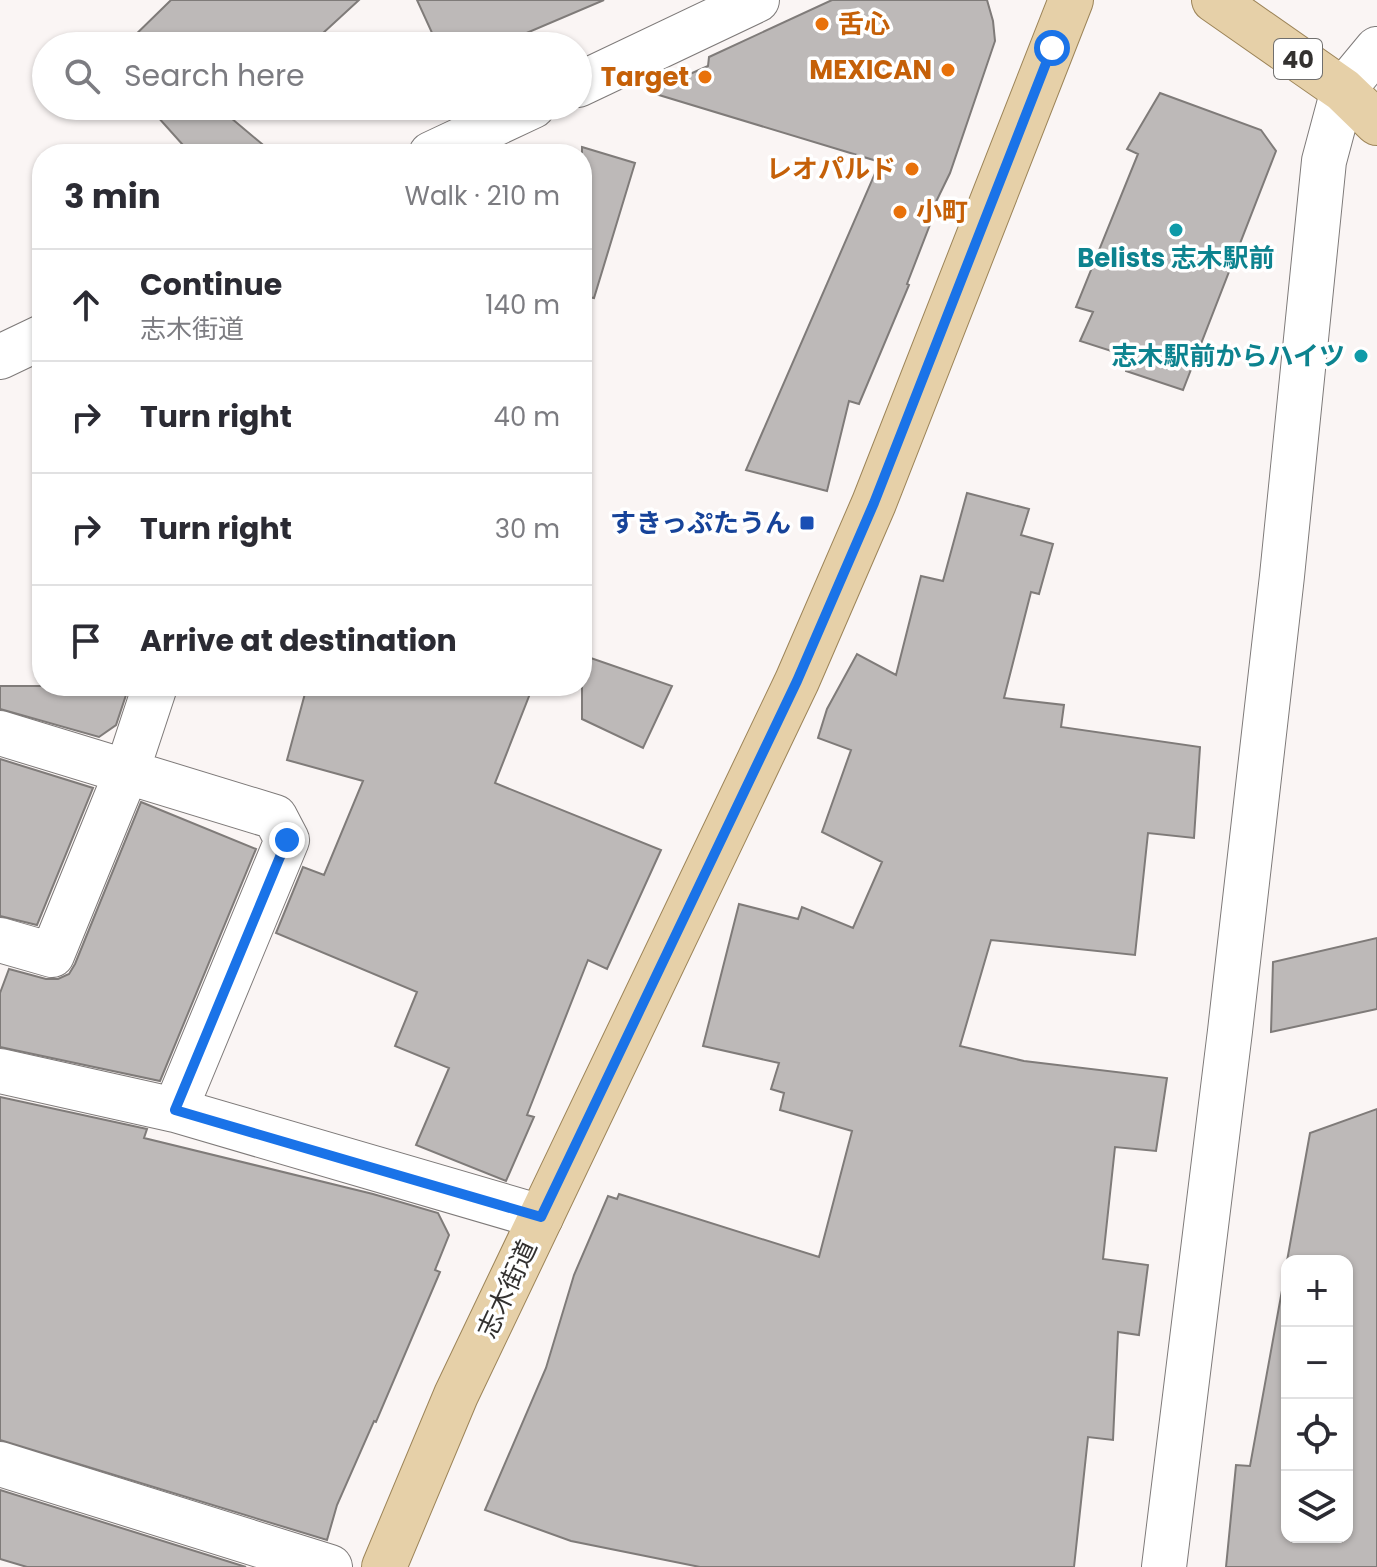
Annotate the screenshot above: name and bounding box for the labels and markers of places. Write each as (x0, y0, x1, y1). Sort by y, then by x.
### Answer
place label: 舌心 (838, 6, 890, 42)
marker: 舌心 (813, 15, 831, 33)
place label: MEXICAN (809, 52, 932, 88)
place label: Target (601, 59, 689, 95)
marker: MEXICAN (939, 61, 957, 79)
marker: Target (696, 68, 714, 86)
place label: レオパルド (766, 151, 896, 187)
marker: レオパルド (903, 160, 921, 178)
place label: 小町 (916, 194, 968, 230)
marker: 小町 (891, 203, 909, 221)
marker: Belists 志木駅前 (1167, 221, 1185, 239)
place label: Belists 志木駅前 (1077, 240, 1275, 276)
place label: 志木駅前からハイツ (1112, 338, 1345, 374)
marker: 志木駅前からハイツ (1352, 347, 1370, 365)
place label: すきっぷたうん (610, 505, 791, 541)
marker: すきっぷたうん (798, 514, 816, 532)

